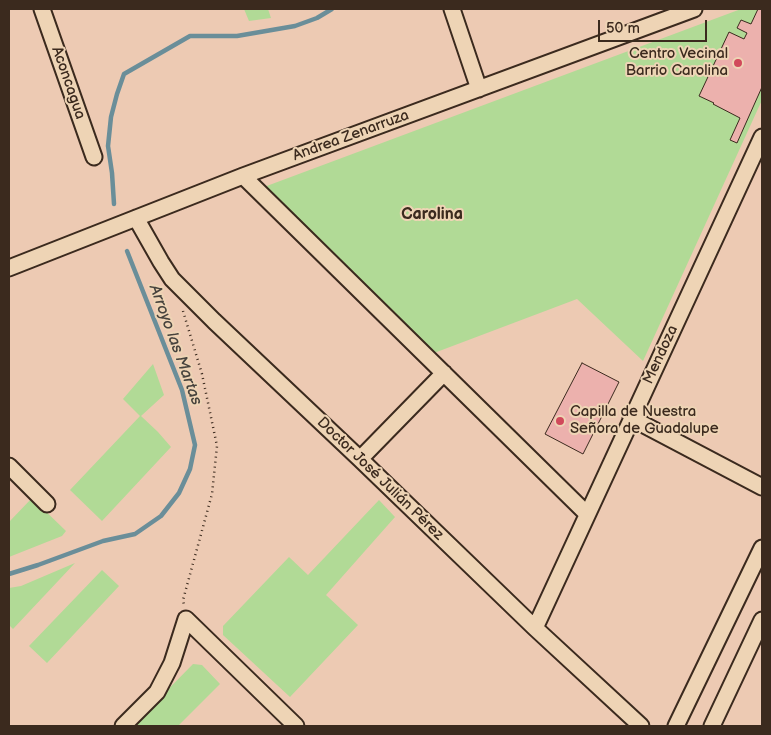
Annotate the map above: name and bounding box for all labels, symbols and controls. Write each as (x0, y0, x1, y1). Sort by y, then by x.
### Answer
scale bar (601, 10, 710, 42)
text: 50 m (606, 19, 640, 38)
street label: Aconcagua (47, 44, 89, 122)
place label: Centro Vecinal Barrio Carolina (626, 45, 728, 80)
marker: Centro Vecinal Barrio Carolina (732, 57, 744, 69)
street label: Andrea Zenarruza (290, 107, 412, 165)
district label: Carolina (401, 205, 463, 225)
water label: Arroyo las Martas (144, 282, 206, 408)
street label: Mendoza (640, 323, 682, 387)
place label: Capilla de Nuestra Señora de Guadalupe (570, 403, 719, 438)
street label: Doctor José Julián Pérez (313, 414, 447, 544)
marker: Capilla de Nuestra Señora de Guadalupe (554, 415, 566, 427)

